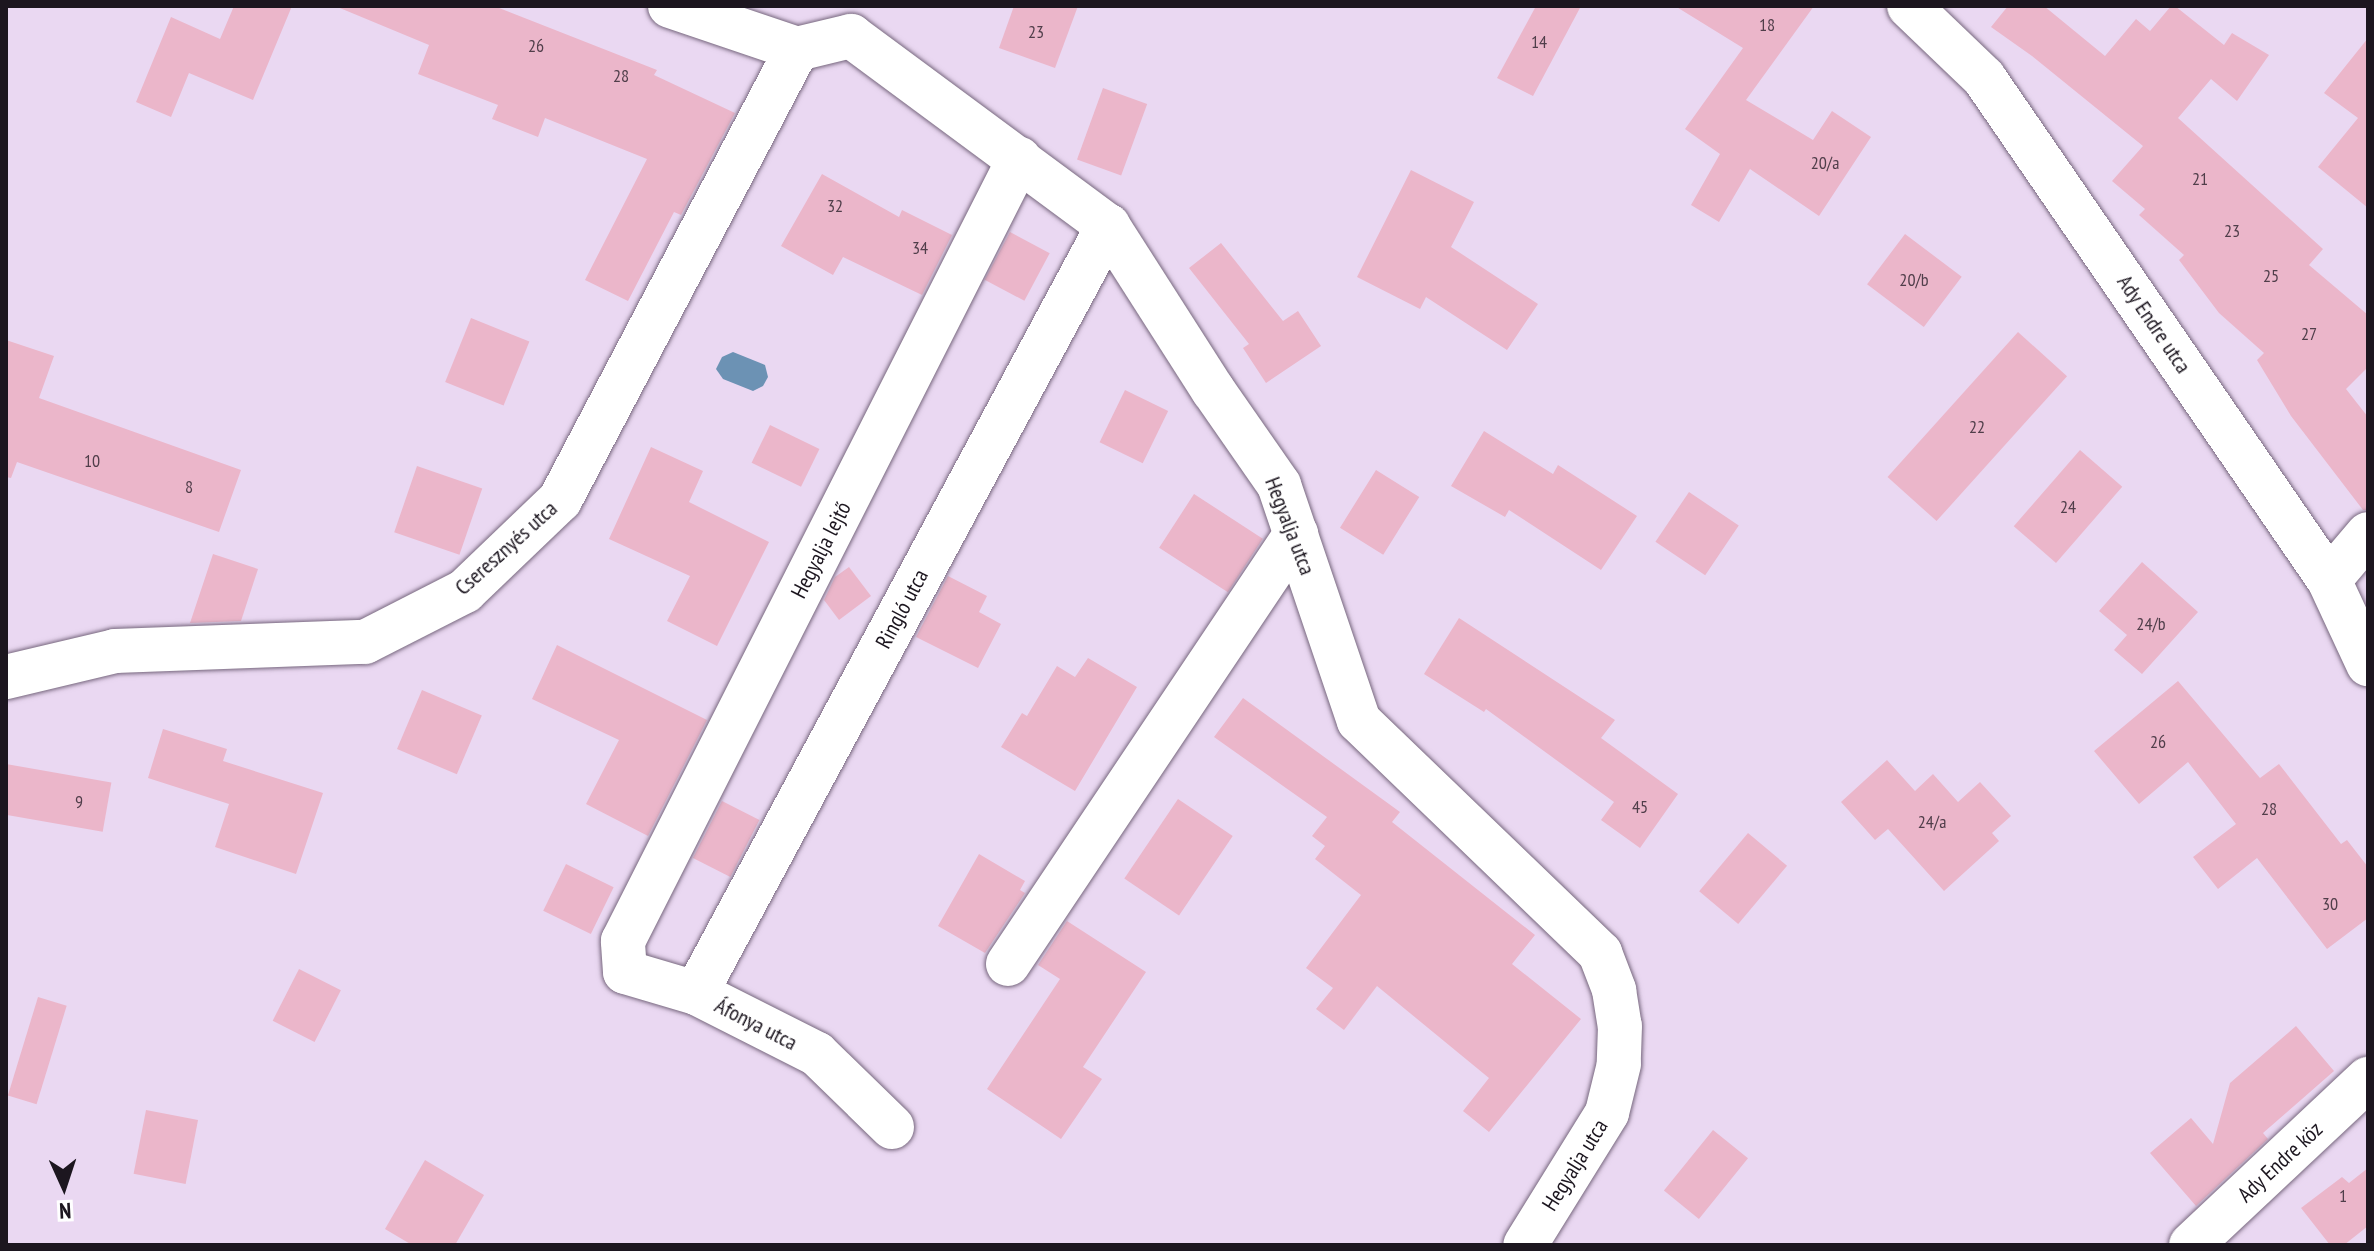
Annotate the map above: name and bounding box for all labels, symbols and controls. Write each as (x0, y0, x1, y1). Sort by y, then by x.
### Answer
house number: 18 (1759, 14, 1775, 36)
house number: 23 (1028, 21, 1044, 43)
house number: 14 (1531, 31, 1547, 53)
house number: 26 (528, 35, 544, 57)
house number: 28 (613, 65, 629, 87)
house number: 20/a (1811, 152, 1839, 174)
house number: 21 (2192, 168, 2208, 190)
house number: 32 (827, 195, 843, 217)
house number: 23 (2224, 220, 2240, 242)
house number: 34 (912, 237, 928, 259)
house number: 25 (2263, 265, 2279, 287)
house number: 20/b (1899, 269, 1929, 291)
street label: Ady Endre utca (2111, 270, 2197, 378)
house number: 27 (2301, 323, 2317, 345)
house number: 22 (1969, 416, 1985, 438)
house number: 10 (84, 450, 100, 472)
street label: Hegyalja utca (1259, 473, 1321, 579)
house number: 8 (185, 476, 193, 498)
street label: Cseresznyés utca (450, 495, 562, 601)
house number: 24 (2060, 496, 2076, 518)
street label: Hegyalja lejtő (785, 497, 857, 603)
street label: Ringló utca (870, 565, 934, 653)
house number: 24/b (2136, 613, 2166, 635)
house number: 26 (2150, 731, 2166, 753)
house number: 9 (75, 791, 83, 813)
house number: 45 (1632, 796, 1648, 818)
house number: 28 (2261, 798, 2277, 820)
house number: 24/a (1918, 811, 1946, 833)
house number: 30 (2322, 893, 2338, 915)
street label: Áfonya utca (710, 992, 802, 1056)
street label: Hegyalja utca (1537, 1114, 1613, 1216)
street label: Ady Endre köz (2232, 1116, 2328, 1208)
north arrow (24, 1147, 104, 1227)
house number: 1 (2339, 1185, 2347, 1207)
text: N (59, 1197, 72, 1225)

